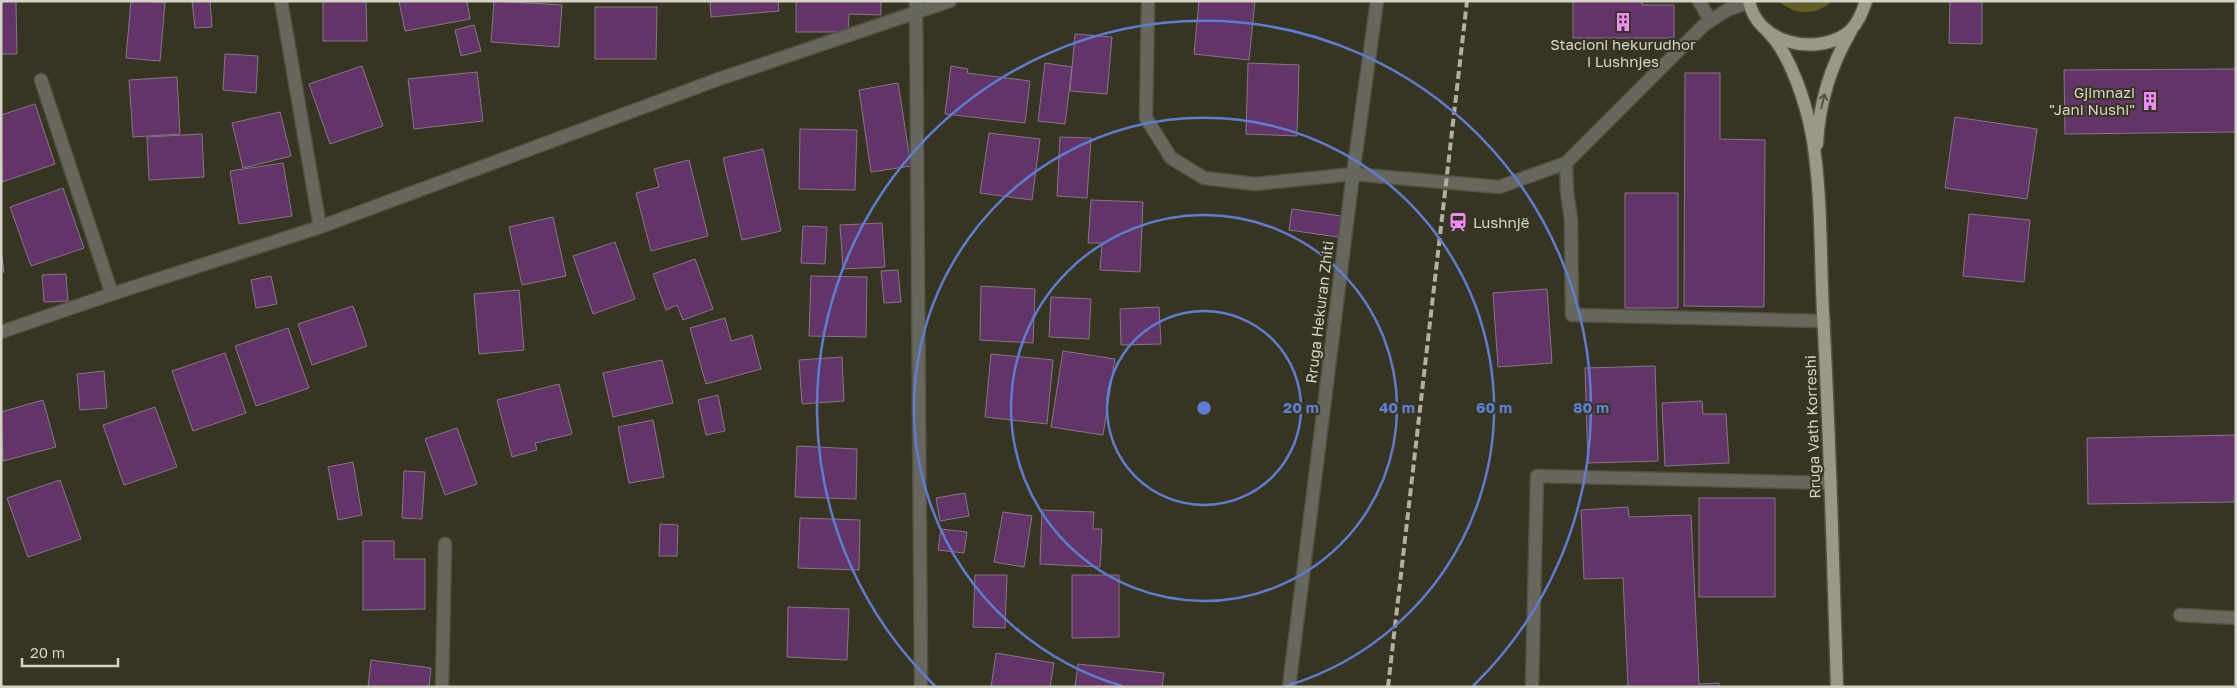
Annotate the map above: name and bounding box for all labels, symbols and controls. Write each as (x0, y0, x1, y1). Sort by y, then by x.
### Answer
building icon: Stacioni hekurudhor i Lushnjes (1612, 11, 1634, 33)
place label: Stacioni hekurudhor i Lushnjes (1550, 35, 1696, 70)
place label: Gjimnazi "Jani Nushi" (2049, 83, 2135, 118)
building icon: Gjimnazi "Jani Nushi" (2139, 90, 2161, 112)
one-way arrow (1819, 94, 1828, 110)
station icon: Lushnjë (1447, 211, 1469, 233)
place label: Lushnjë (1473, 213, 1530, 231)
street label: Rruga Hekuran Zhiti (1301, 240, 1337, 384)
street label: Rruga Vath Korreshi (1801, 355, 1823, 499)
text: 20 m (1283, 398, 1319, 416)
text: 40 m (1379, 398, 1415, 416)
text: 60 m (1476, 398, 1512, 416)
text: 80 m (1573, 398, 1609, 416)
centre of rings (1195, 399, 1213, 417)
scale bar (22, 636, 119, 668)
text: 20 m (30, 643, 65, 661)

